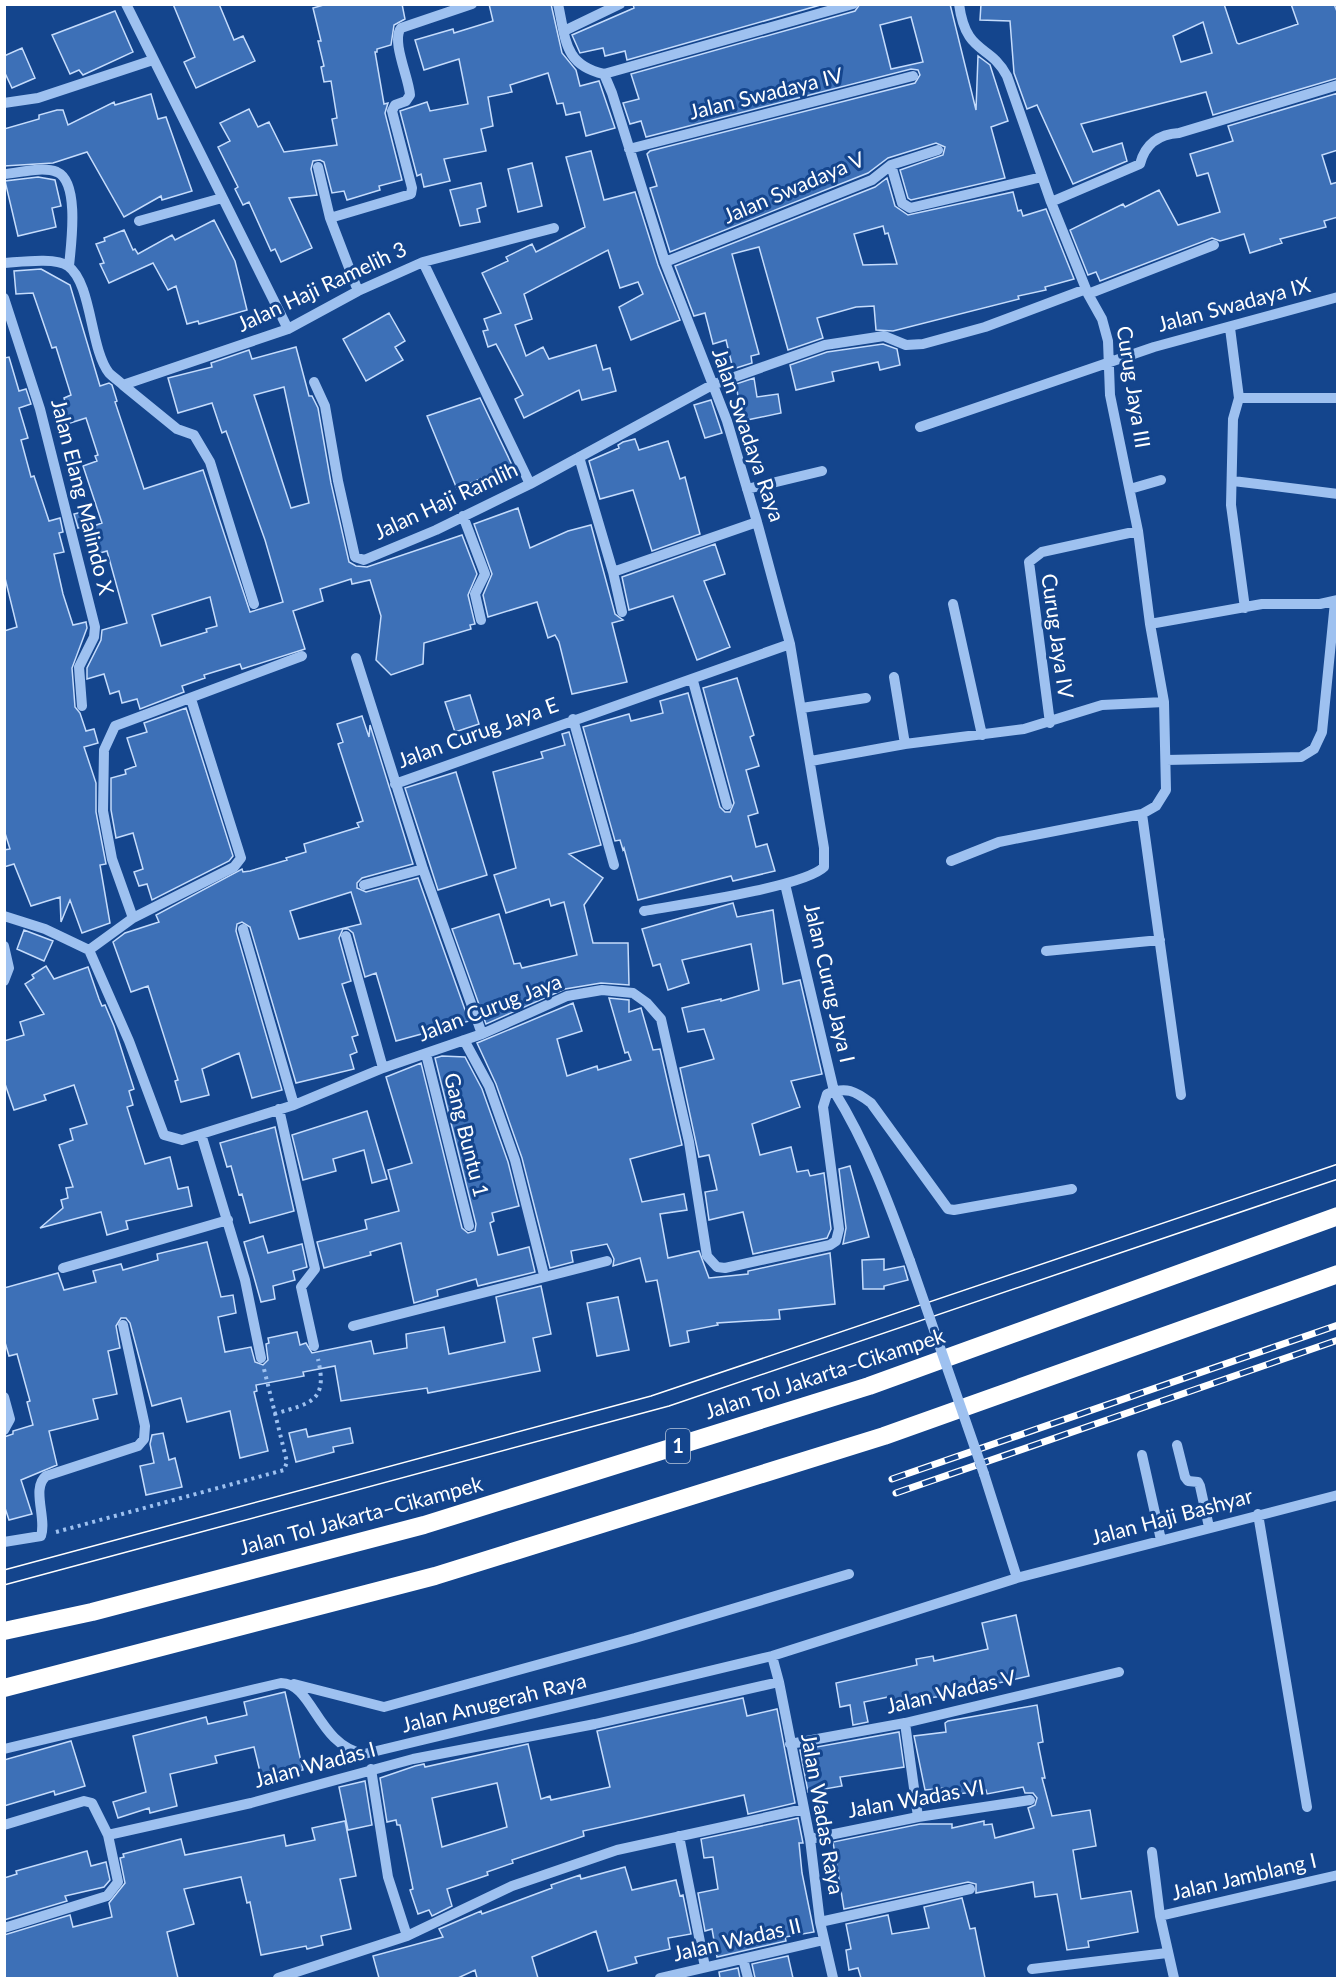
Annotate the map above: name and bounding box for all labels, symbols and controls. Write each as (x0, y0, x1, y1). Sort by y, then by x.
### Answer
street label: Jalan Swadaya IV (686, 61, 846, 124)
street label: Jalan Swadaya V (719, 145, 869, 228)
street label: Jalan Haji Ramelih 3 (233, 235, 410, 336)
street label: Jalan Swadaya IX (1154, 271, 1313, 336)
street label: Curug Jaya III (1112, 324, 1156, 450)
street label: Jalan Swadaya Raya (708, 344, 791, 525)
street label: Jalan Elang Malindo X (47, 396, 120, 597)
street label: Jalan Haji Ramlih (370, 455, 521, 544)
street label: Curug Jaya IV (1037, 572, 1080, 701)
street label: Jalan Curug Jaya E (394, 691, 561, 772)
street label: Jalan Curug Jaya I (800, 900, 861, 1065)
street label: Jalan Curug Jaya (414, 968, 565, 1045)
street label: Gang Buntu 1 (440, 1070, 495, 1199)
street label: Jalan Tol Jakarta–Cikampek (701, 1322, 948, 1423)
road number: 1 (666, 1429, 690, 1463)
street label: Jalan Tol Jakarta–Cikampek (236, 1470, 485, 1559)
street label: Jalan Haji Bashyar (1088, 1482, 1255, 1549)
street label: Jalan Wadas V (883, 1663, 1019, 1718)
street label: Jalan Anugerah Raya (399, 1667, 589, 1737)
street label: Jalan Wadas Raya (797, 1731, 850, 1896)
street label: Jalan Wadas I (251, 1735, 378, 1792)
street label: Jalan Wadas VI (846, 1773, 986, 1822)
street label: Jalan Jamblang I (1169, 1847, 1319, 1904)
street label: Jalan Wadas II (670, 1912, 803, 1965)

